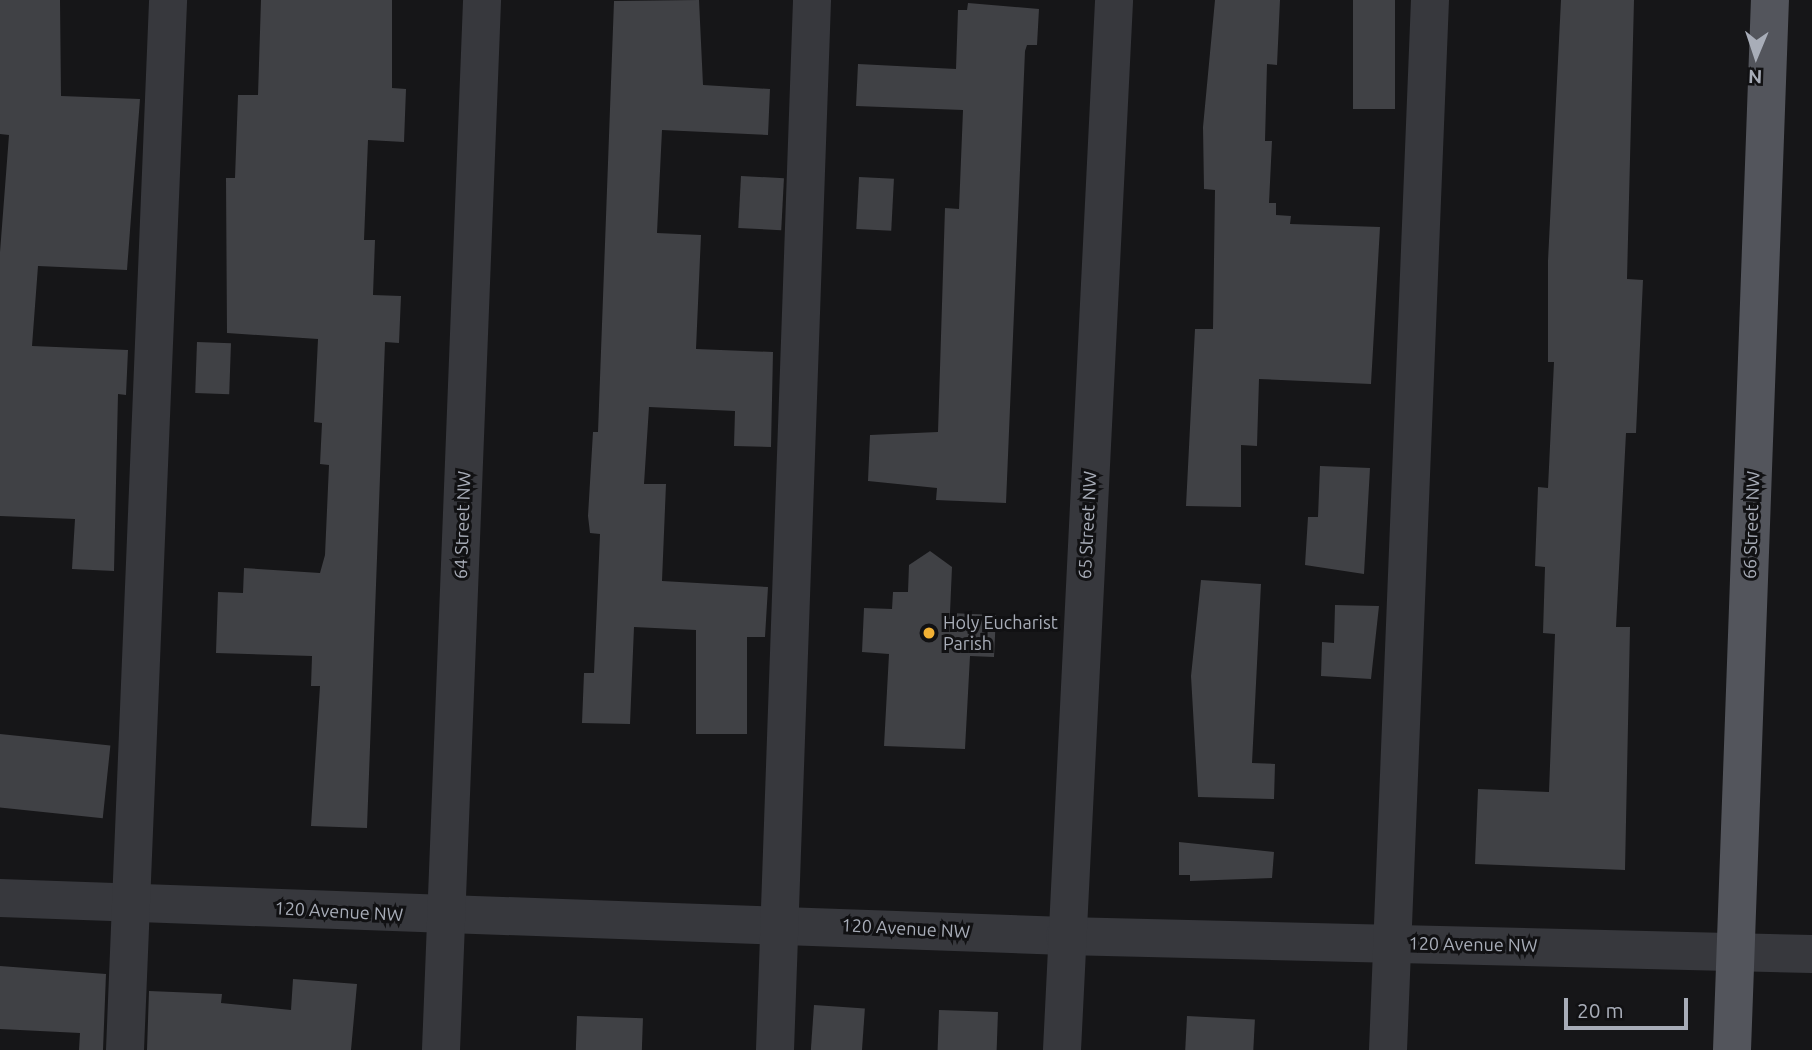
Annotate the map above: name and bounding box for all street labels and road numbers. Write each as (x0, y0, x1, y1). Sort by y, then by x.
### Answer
street label: 65 Street NW (1073, 470, 1101, 580)
street label: 64 Street NW (449, 471, 475, 579)
street label: 66 Street NW (1738, 471, 1764, 579)
street label: 120 Avenue NW (274, 897, 404, 925)
street label: 120 Avenue NW (841, 914, 971, 942)
street label: 120 Avenue NW (1408, 932, 1538, 956)

